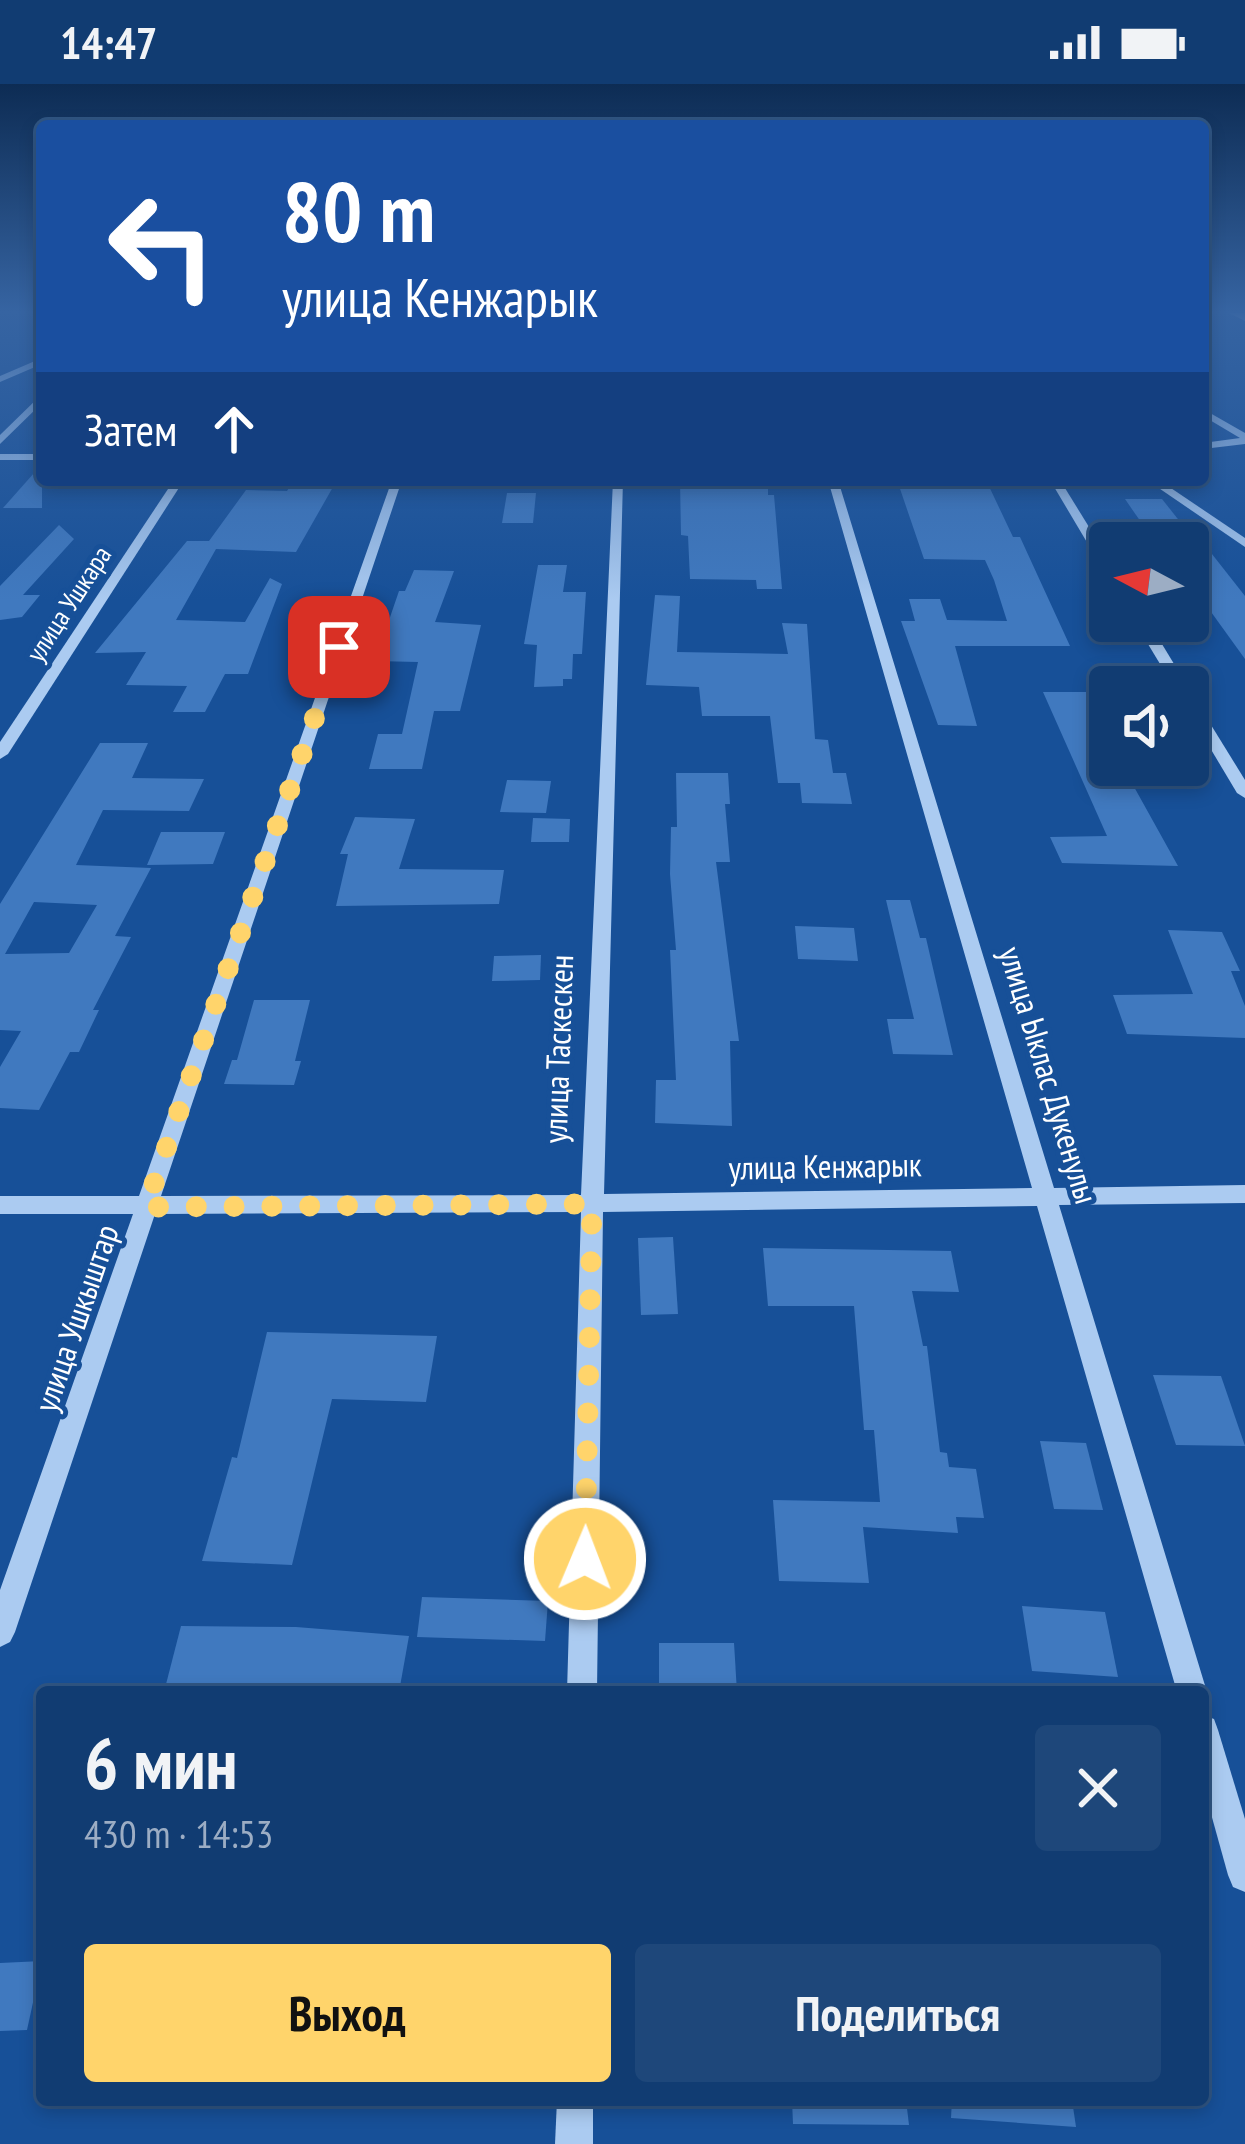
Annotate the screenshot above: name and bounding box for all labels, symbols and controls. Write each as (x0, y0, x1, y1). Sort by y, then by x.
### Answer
text: 14:47 (60, 13, 157, 71)
text: 80 m (282, 156, 435, 265)
icon: left (84, 168, 240, 324)
text: улица Кенжарык (282, 262, 598, 332)
icon: ahead (201, 396, 267, 462)
text: Затем (84, 400, 177, 458)
north arrow (1089, 522, 1209, 642)
map controls (1089, 522, 1209, 786)
street label: улица Ушкара (18, 539, 118, 668)
pin (288, 596, 390, 698)
icon: arrive (306, 614, 372, 680)
button: sound (1089, 666, 1209, 786)
street label: улица Ыклас Дукенулы (990, 941, 1109, 1209)
street label: улица Таскескен (533, 954, 582, 1144)
street label: улица Кенжарык (728, 1142, 922, 1189)
street label: улица Ушкыштар (23, 1219, 128, 1417)
position arrow (522, 1496, 648, 1622)
text: 6 мин (84, 1716, 238, 1809)
button: close (1035, 1725, 1161, 1851)
text: 430 m · 14:53 (84, 1808, 273, 1859)
button: Выход (84, 1944, 611, 2082)
button: Поделиться (635, 1944, 1161, 2082)

